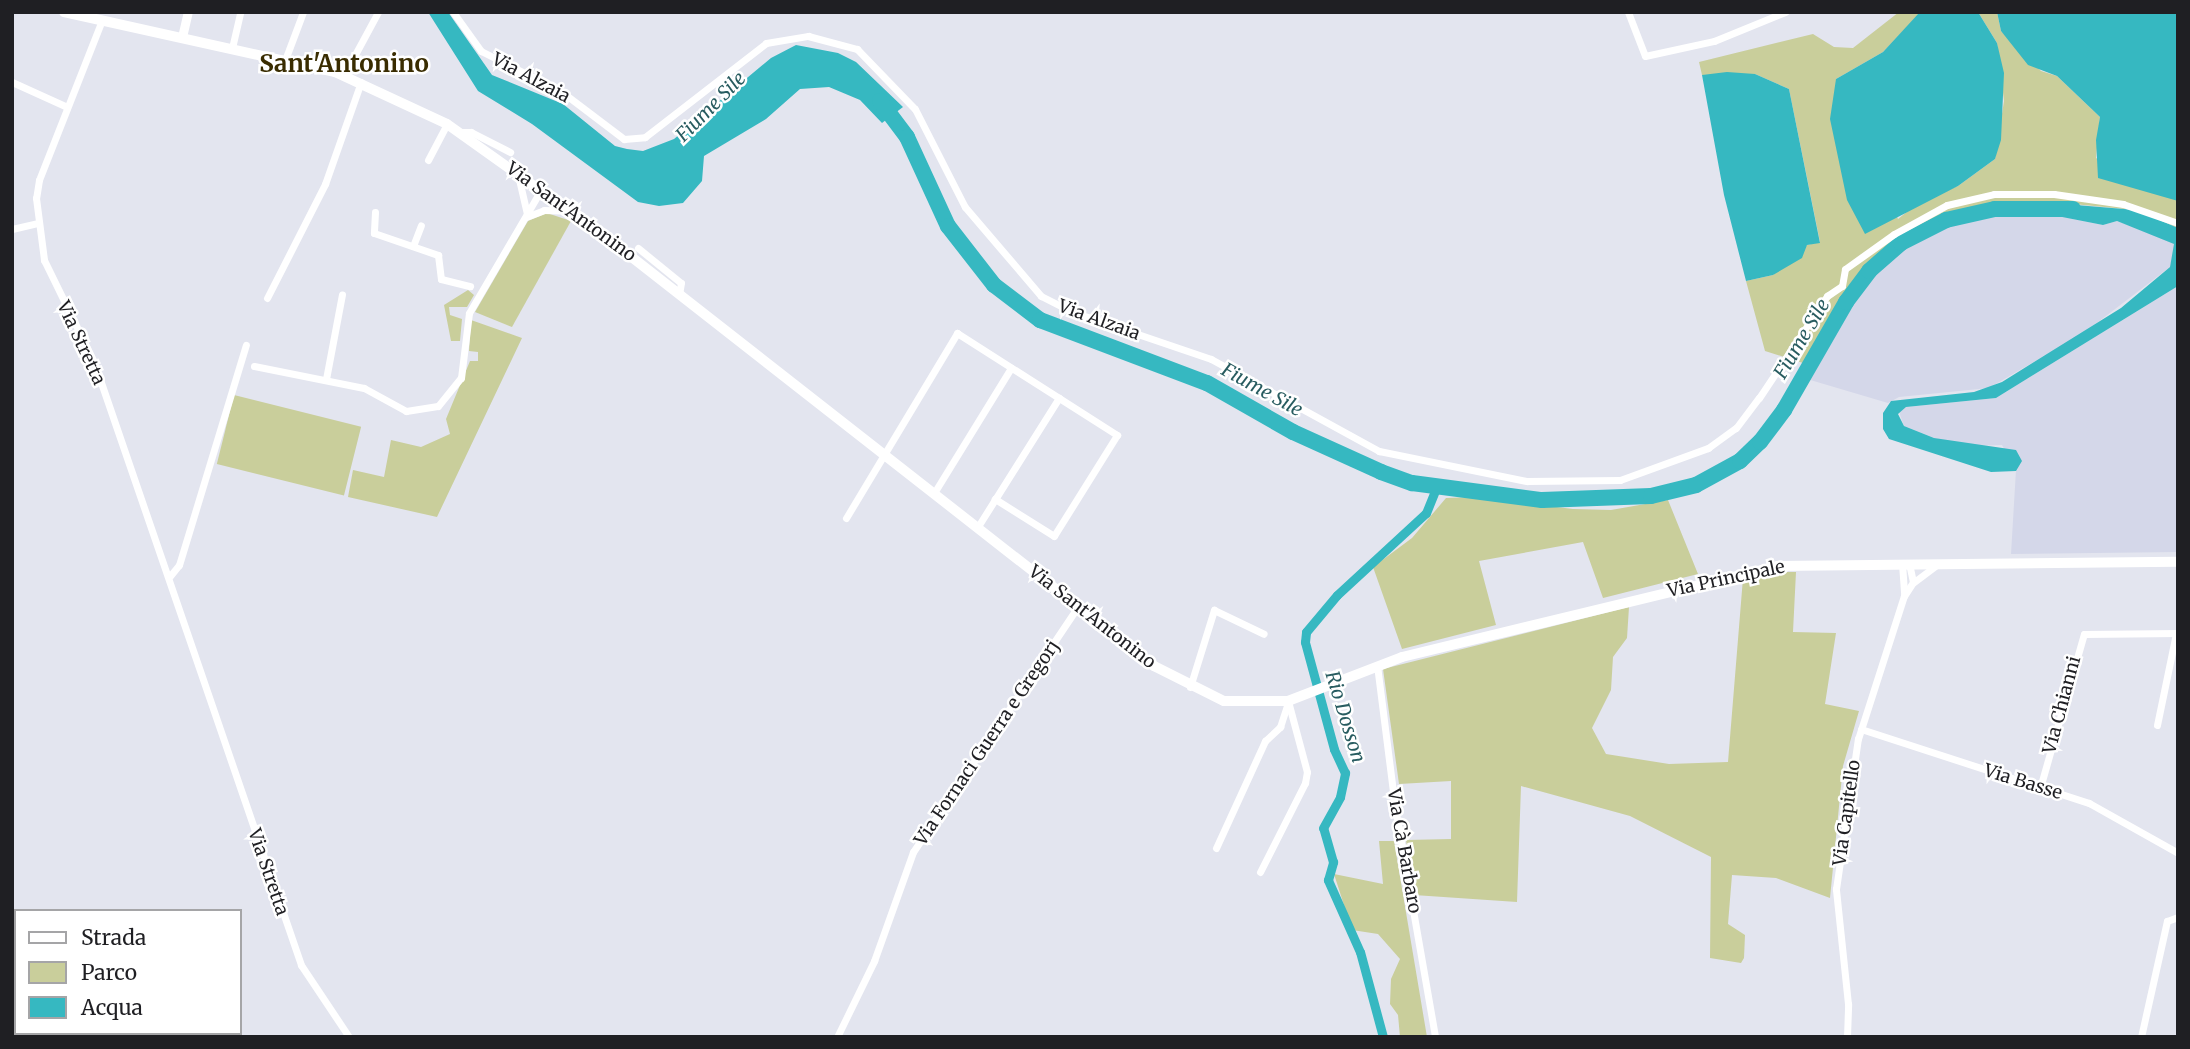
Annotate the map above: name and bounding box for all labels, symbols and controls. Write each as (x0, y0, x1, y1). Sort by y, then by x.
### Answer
street label: Via Alzaia (488, 48, 574, 108)
district label: Sant'Antonino (259, 50, 429, 78)
water label: Fiume Sile (671, 67, 751, 147)
street label: Via Sant'Antonino (502, 158, 640, 266)
street label: Via Alzaia (1055, 295, 1143, 345)
water label: Fiume Sile (1769, 295, 1835, 383)
street label: Via Stretta (52, 298, 110, 388)
water label: Fiume Sile (1217, 358, 1307, 422)
street label: Via Principale (1665, 556, 1787, 602)
street label: Via Sant'Antonino (1024, 561, 1160, 673)
street label: Via Fornaci Guerra e Gregorj (910, 636, 1064, 850)
street label: Via Chianni (2039, 654, 2085, 756)
water label: Rio Dosson (1320, 668, 1370, 766)
street label: Via Capitello (1829, 758, 1865, 868)
street label: Via Basse (1981, 760, 2065, 804)
street label: Via Cà Barbaro (1382, 787, 1426, 915)
street label: Via Stretta (243, 826, 293, 918)
legend (14, 909, 242, 1035)
text: Strada (81, 924, 146, 951)
text: Parco (81, 959, 137, 986)
text: Acqua (81, 994, 143, 1021)

